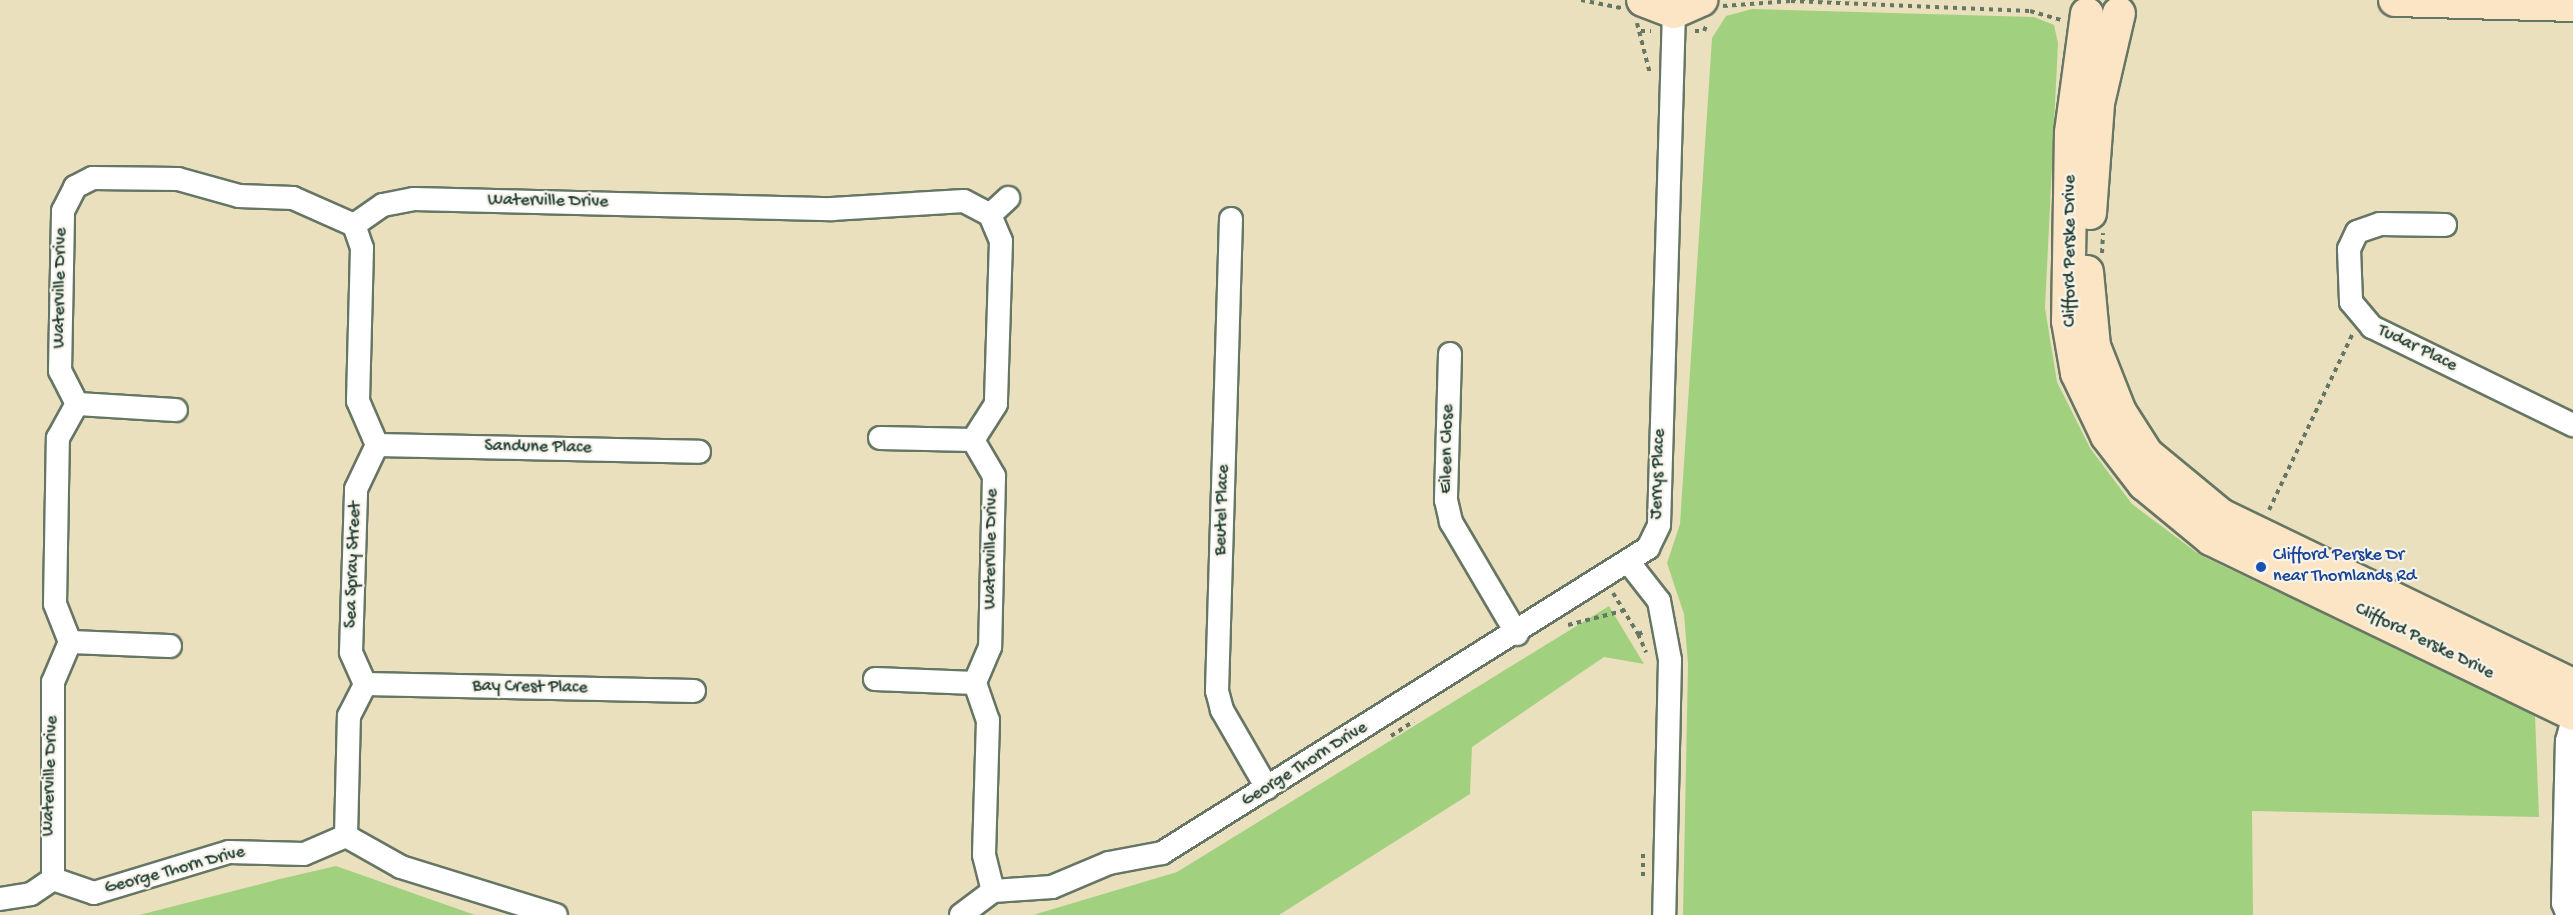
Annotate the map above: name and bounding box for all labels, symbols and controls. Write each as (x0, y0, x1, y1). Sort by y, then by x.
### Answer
street label: Clifford Perske Drive (2060, 175, 2082, 327)
street label: Waterville Drive (487, 190, 609, 214)
street label: Waterville Drive (49, 227, 73, 349)
street label: Tudar Place (2374, 320, 2460, 378)
street label: Eileen Close (1436, 404, 1460, 494)
street label: Jerrys Place (1647, 428, 1671, 520)
street label: Sandune Place (484, 436, 592, 460)
street label: Beutel Place (1211, 464, 1235, 556)
street label: Waterville Drive (980, 488, 1004, 610)
street label: Sea Spray Street (341, 501, 367, 629)
place label: Clifford Perske Dr near Thornlands Rd (2273, 546, 2416, 588)
marker: Clifford Perske Dr near Thornlands Rd (2254, 560, 2268, 574)
street label: Clifford Perske Drive (2351, 599, 2497, 685)
street label: Bay Crest Place (472, 676, 588, 700)
street label: Waterville Drive (38, 715, 64, 837)
street label: George Thorn Drive (1238, 718, 1372, 812)
street label: George Thorn Drive (102, 842, 248, 900)

